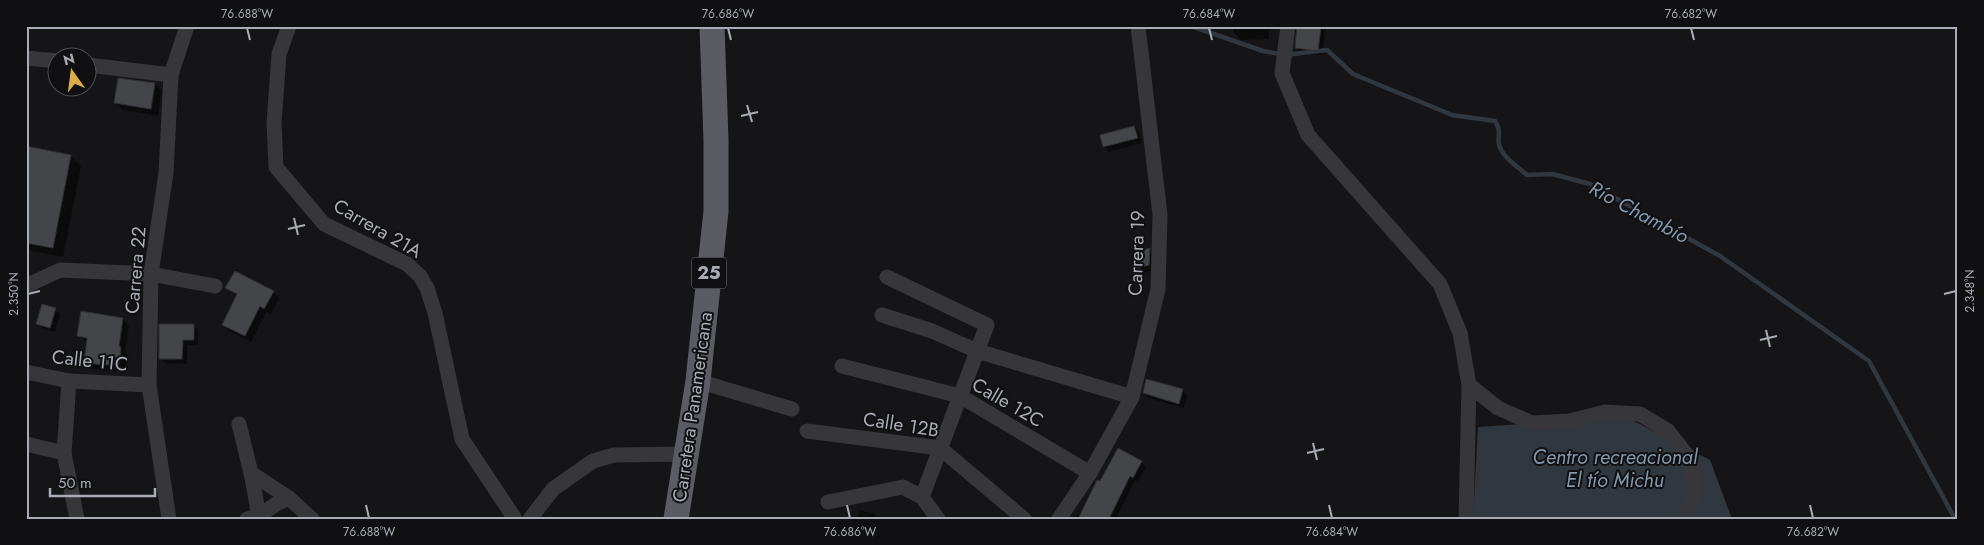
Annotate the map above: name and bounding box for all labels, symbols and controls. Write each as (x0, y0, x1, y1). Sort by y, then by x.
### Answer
text: 76.688°W (221, 5, 273, 23)
text: 76.686°W (702, 5, 754, 23)
text: 76.684°W (1183, 5, 1235, 23)
text: 76.682°W (1665, 5, 1717, 23)
north arrow (48, 48, 98, 98)
text: N (61, 48, 77, 70)
water label: Río Chambío (1584, 174, 1694, 251)
street label: Carrera 21A (329, 192, 427, 265)
street label: Carrera 19 (1122, 210, 1151, 296)
street label: Carrera 22 (118, 225, 153, 315)
road number: 25 (692, 258, 726, 288)
text: 2.348°N (1961, 269, 1979, 313)
text: 2.350°N (5, 272, 23, 316)
street label: Carretera Panamericana (666, 310, 719, 504)
street label: Calle 11C (50, 343, 129, 378)
street label: Calle 12C (967, 371, 1049, 434)
street label: Calle 12B (861, 405, 941, 444)
water label: Centro recreacional El tío Michu (1533, 443, 1699, 495)
scale bar (50, 465, 155, 497)
text: 50 m (58, 472, 92, 494)
text: 76.688°W (343, 523, 395, 541)
text: 76.686°W (824, 523, 876, 541)
text: 76.684°W (1306, 523, 1358, 541)
text: 76.682°W (1787, 523, 1839, 541)

